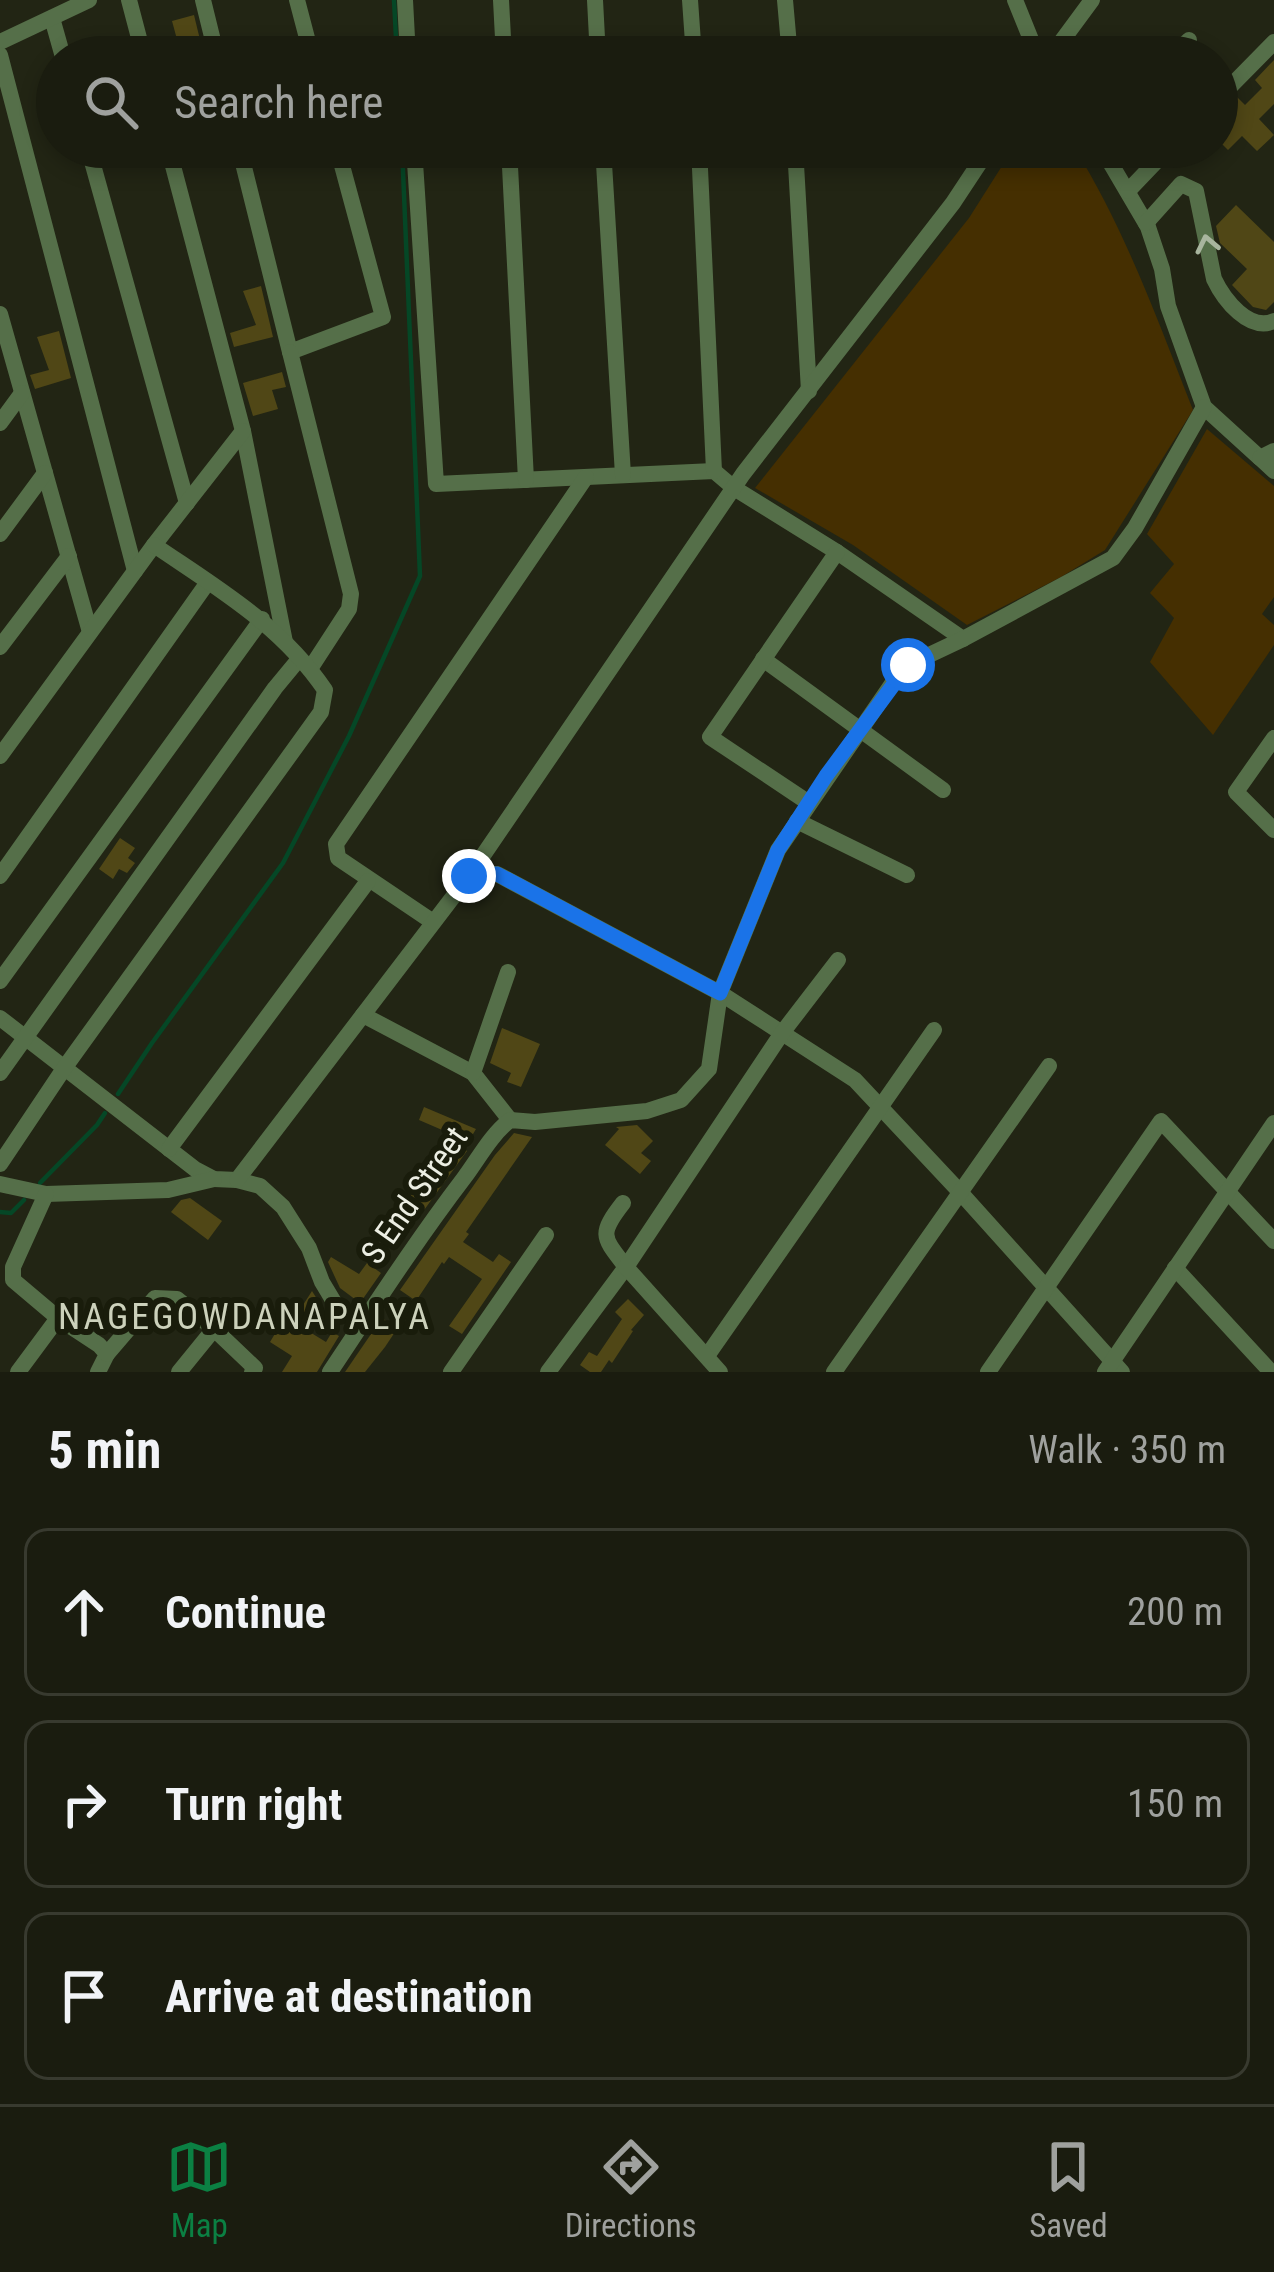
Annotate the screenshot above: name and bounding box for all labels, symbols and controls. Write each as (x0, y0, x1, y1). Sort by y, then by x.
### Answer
search box (36, 36, 1238, 168)
icon: search (78, 69, 144, 135)
text: Search here (174, 76, 383, 129)
one-way arrow (1196, 234, 1221, 254)
route start (881, 638, 935, 692)
route end (442, 849, 496, 903)
street label: S End Street (353, 1119, 475, 1271)
district label: NAGEGOWDANAPALYA (58, 1296, 432, 1338)
text: 5 min (48, 1421, 161, 1480)
text: Walk · 350 m (1028, 1427, 1226, 1473)
icon: ahead (51, 1579, 117, 1645)
text: Continue (165, 1586, 326, 1639)
text: 200 m (1127, 1589, 1223, 1635)
icon: right (51, 1771, 117, 1837)
text: Turn right (165, 1778, 342, 1831)
text: 150 m (1127, 1781, 1223, 1827)
icon: arrive (51, 1963, 117, 2029)
text: Arrive at destination (165, 1970, 533, 2023)
tab: Map (166, 2134, 232, 2245)
tab: Directions (565, 2134, 697, 2245)
tab: Saved (1029, 2134, 1108, 2245)

